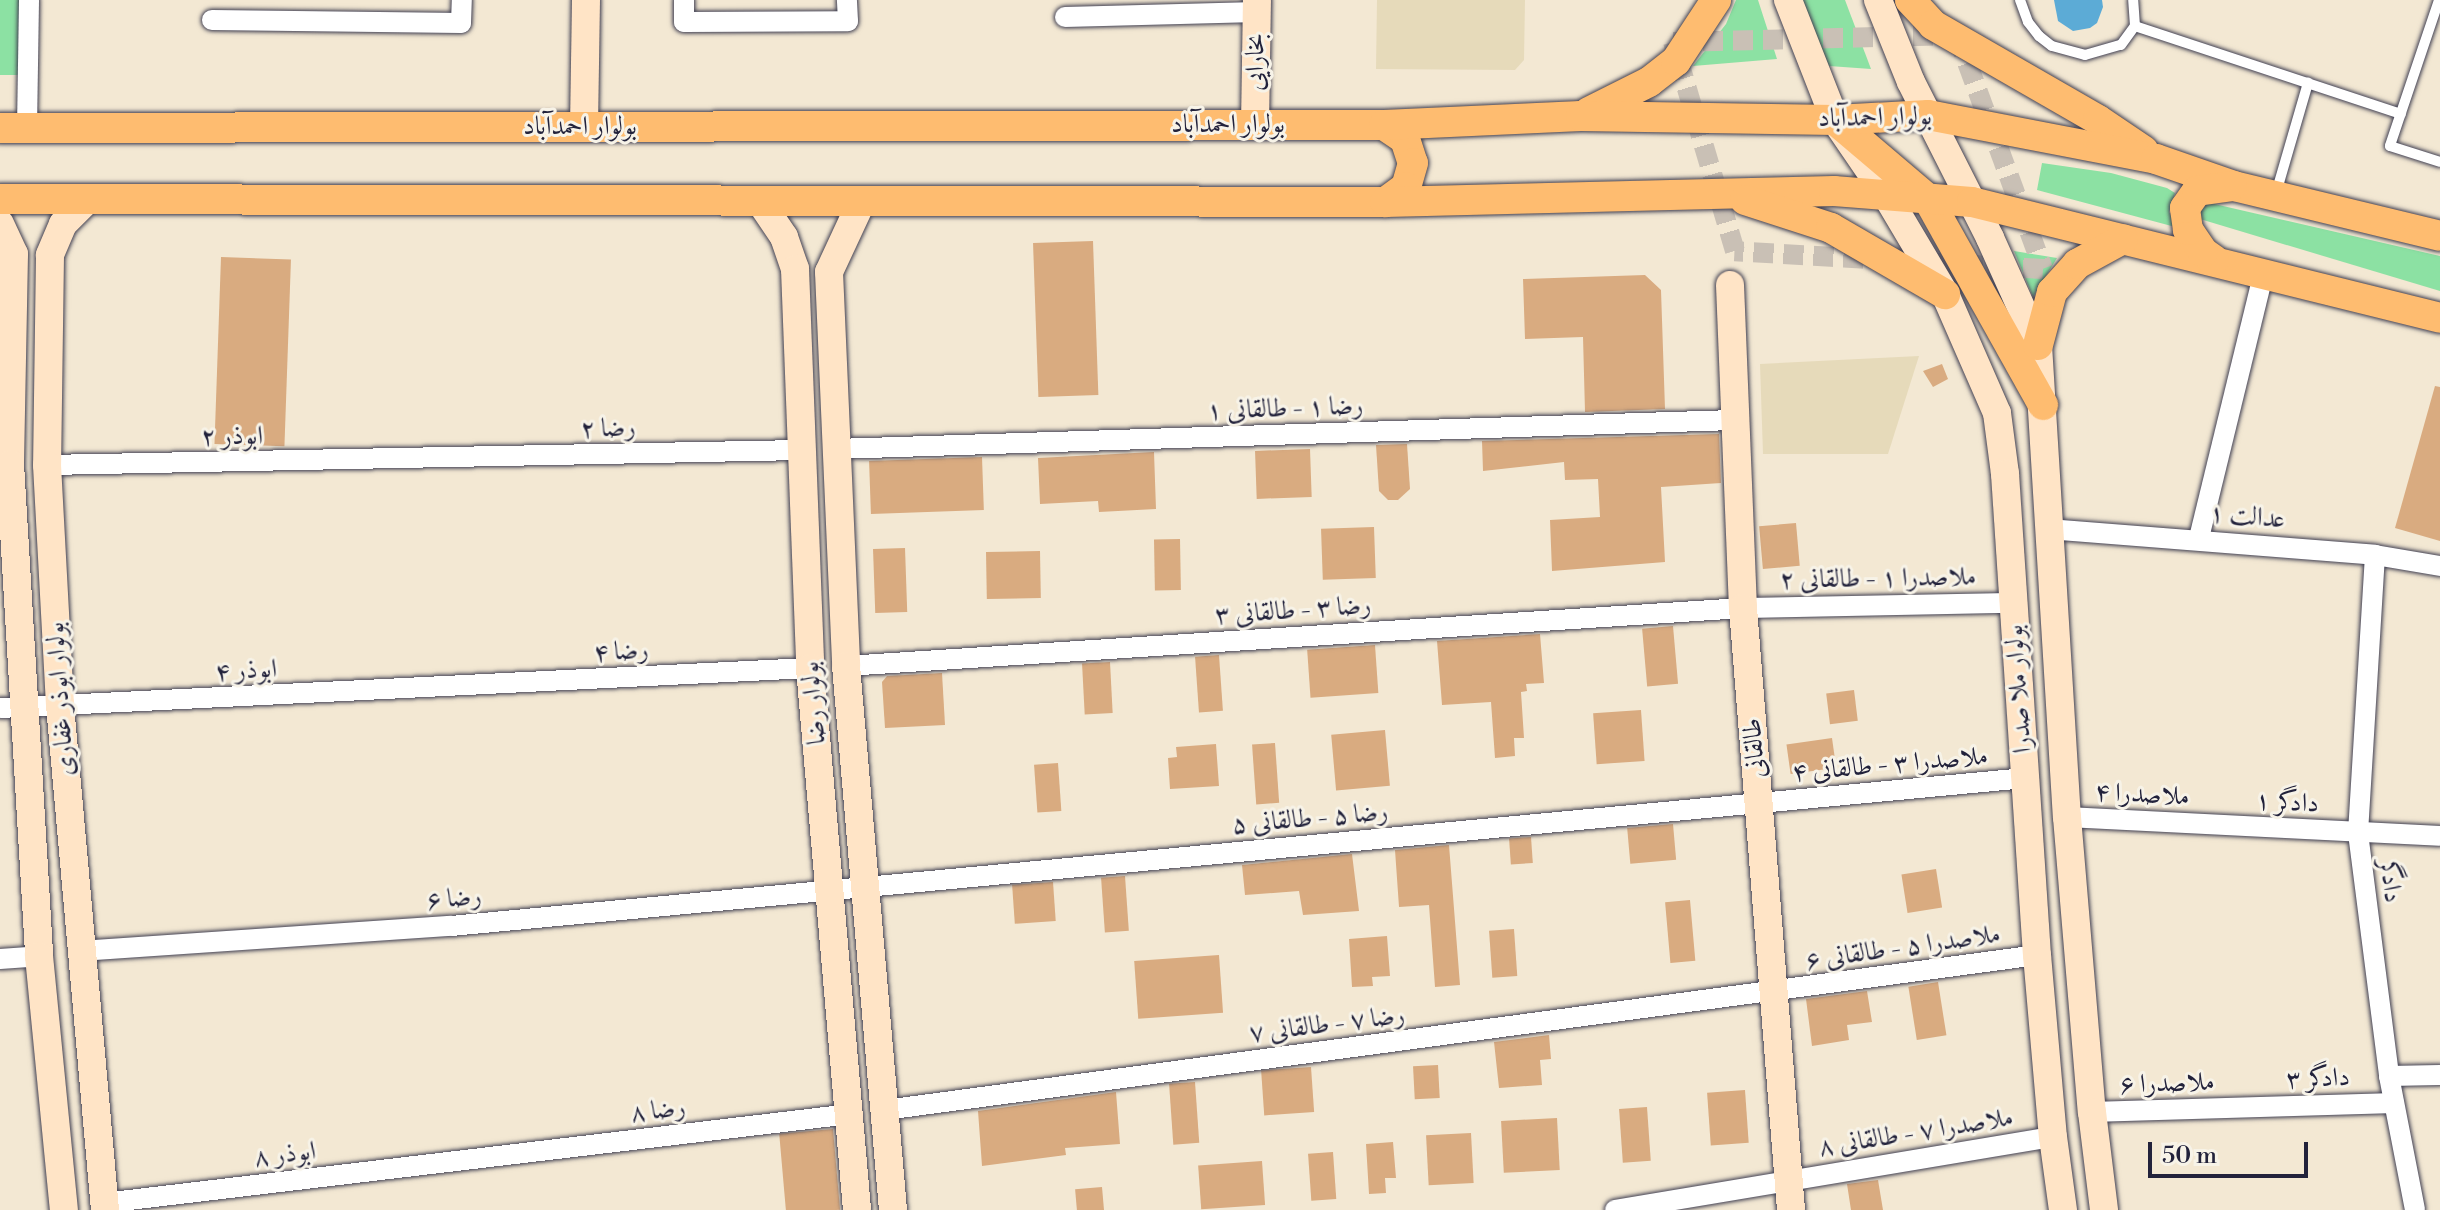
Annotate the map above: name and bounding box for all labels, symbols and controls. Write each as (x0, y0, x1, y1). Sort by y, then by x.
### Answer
street label: بخارایی (1240, 33, 1272, 91)
street label: بولوار احمدآباد (1818, 101, 1932, 135)
street label: بولوار احمدآباد (1171, 109, 1285, 141)
street label: بولوار احمدآباد (523, 111, 637, 143)
street label: رضا ۱ - طالقانی ۱ (1206, 391, 1364, 427)
street label: رضا ۲ (580, 412, 636, 446)
street label: ابوذر ۲ (201, 421, 263, 453)
street label: عدالت ۱ (2208, 498, 2286, 536)
street label: ملاصدرا ۱ - طالقانی ۲ (1779, 562, 1977, 596)
street label: رضا ۳ - طالقانی ۳ (1214, 590, 1372, 632)
street label: بولوار ابوذر غفاری (40, 621, 82, 777)
street label: بولوار ملا صدرا (1999, 624, 2039, 754)
street label: رضا ۴ (593, 635, 649, 669)
street label: ابوذر ۴ (214, 654, 278, 688)
street label: بولوار رضا (795, 660, 833, 746)
street label: طالقانی (1737, 717, 1773, 779)
street label: ملاصدرا ۳ - طالقانی ۴ (1791, 741, 1989, 789)
street label: ملاصدرا ۴ (2094, 777, 2190, 813)
street label: دادگر ۱ (2254, 786, 2320, 820)
street label: رضا ۵ - طالقانی ۵ (1231, 797, 1389, 841)
street label: دادگر (2372, 858, 2408, 904)
street label: رضا ۶ (425, 881, 483, 917)
street label: ملاصدرا ۵ - طالقانی ۶ (1803, 919, 2003, 977)
street label: رضا ۷ - طالقانی ۷ (1247, 1000, 1407, 1050)
street label: دادگر ۳ (2286, 1062, 2350, 1096)
street label: ملاصدرا ۶ (2119, 1067, 2215, 1101)
street label: رضا ۸ (629, 1092, 687, 1130)
street label: ملاصدرا ۷ - طالقانی ۸ (1816, 1102, 2016, 1164)
scale bar (2152, 1126, 2312, 1176)
street label: ابوذر ۸ (252, 1136, 318, 1174)
text: 50 m (2162, 1141, 2217, 1171)

